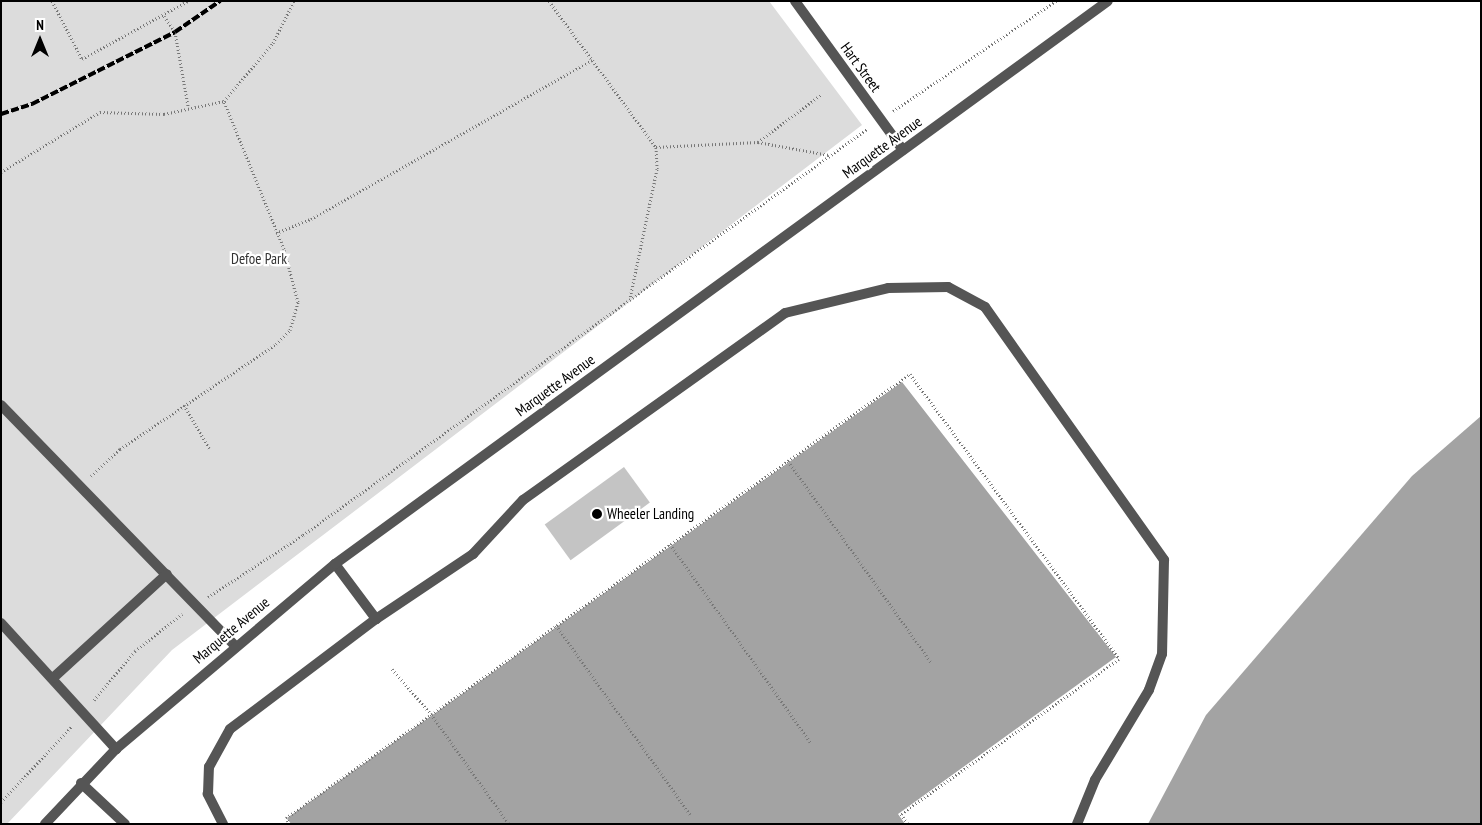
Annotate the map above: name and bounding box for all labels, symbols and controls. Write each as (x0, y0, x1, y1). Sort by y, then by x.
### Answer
north arrow (15, 15, 65, 65)
text: N (36, 16, 44, 34)
street label: Hart Street (837, 39, 885, 95)
street label: Marquette Avenue (839, 112, 925, 182)
park label: Defoe Park (231, 250, 287, 268)
street label: Marquette Avenue (512, 350, 598, 420)
place label: Wheeler Landing (607, 505, 694, 523)
marker: Wheeler Landing (591, 508, 603, 520)
street label: Marquette Avenue (189, 593, 273, 667)

